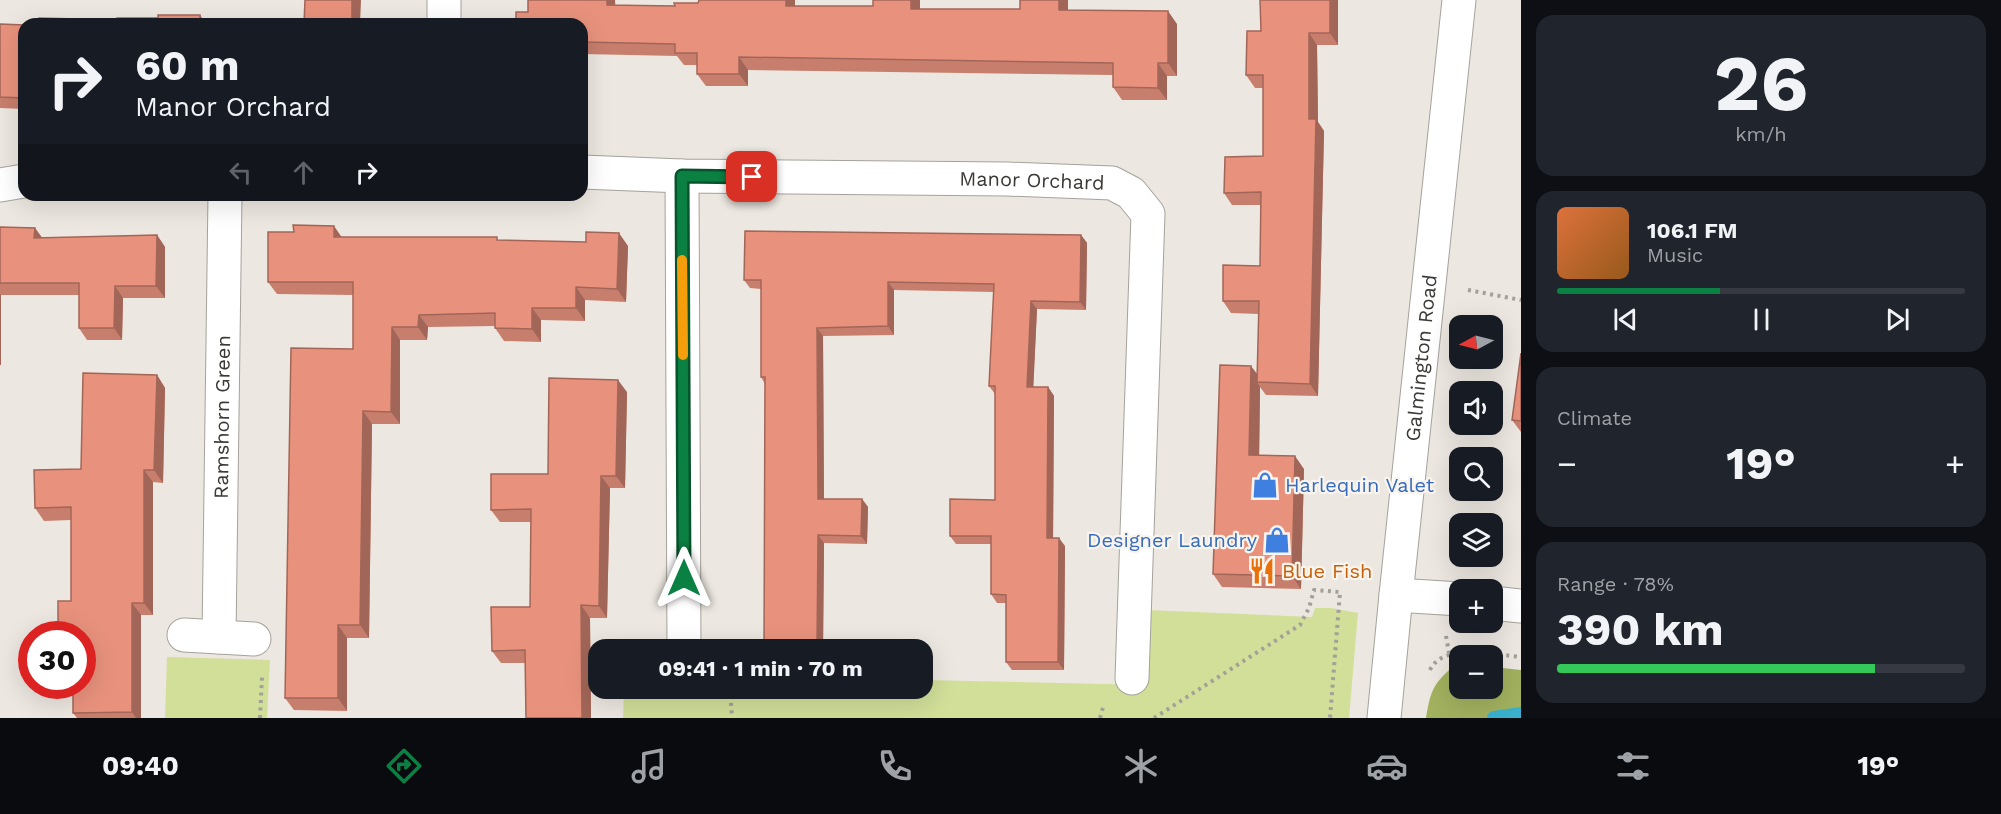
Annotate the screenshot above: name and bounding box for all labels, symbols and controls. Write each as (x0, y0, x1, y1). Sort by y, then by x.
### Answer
text: 26 (1714, 37, 1808, 129)
text: 60 m (135, 41, 239, 90)
icon: right (36, 42, 114, 120)
text: Manor Orchard (135, 91, 331, 123)
text: km/h (1735, 122, 1787, 146)
pin (726, 151, 777, 202)
icon: left (224, 156, 257, 189)
icon: ahead (287, 156, 320, 189)
icon: right (350, 156, 383, 189)
icon: arrive (735, 160, 768, 193)
street label: Manor Orchard (959, 167, 1105, 195)
text: 106.1 FM (1647, 218, 1738, 243)
text: Music (1647, 243, 1703, 267)
street label: Galmington Road (1400, 273, 1442, 443)
icon: previous (1609, 303, 1642, 336)
icon: pause (1745, 303, 1778, 336)
icon: next (1881, 303, 1914, 336)
north arrow (1449, 315, 1503, 369)
map controls (1449, 315, 1503, 699)
street label: Ramshorn Green (209, 335, 235, 499)
button: sound (1449, 381, 1503, 435)
text: Climate (1557, 406, 1632, 430)
text: 19° (1726, 437, 1796, 490)
text: − (1557, 444, 1577, 483)
text: + (1945, 444, 1965, 483)
button: search (1449, 447, 1503, 501)
shop icon: Harlequin Valet (1250, 470, 1280, 500)
place label: Harlequin Valet (1285, 473, 1435, 497)
button: layers (1449, 513, 1503, 567)
shop icon: Designer Laundry (1262, 525, 1292, 555)
place label: Designer Laundry (1087, 528, 1258, 552)
position arrow (652, 546, 716, 610)
restaurant icon: Blue Fish (1247, 556, 1277, 586)
place label: Blue Fish (1282, 559, 1372, 583)
text: Range · 78% (1557, 572, 1674, 596)
button: + (1449, 579, 1503, 633)
text: 390 km (1557, 603, 1724, 656)
speed limit sign: 30 (18, 621, 96, 699)
button: − (1449, 645, 1503, 699)
text: 09:41 · 1 min · 70 m (658, 656, 863, 681)
icon: directions (383, 745, 425, 787)
icon: music (628, 745, 670, 787)
icon: phone (874, 745, 916, 787)
icon: climate (1120, 745, 1162, 787)
icon: car (1366, 745, 1408, 787)
icon: filters (1612, 745, 1654, 787)
text: 09:40 (102, 750, 179, 782)
text: 19° (1857, 750, 1899, 782)

